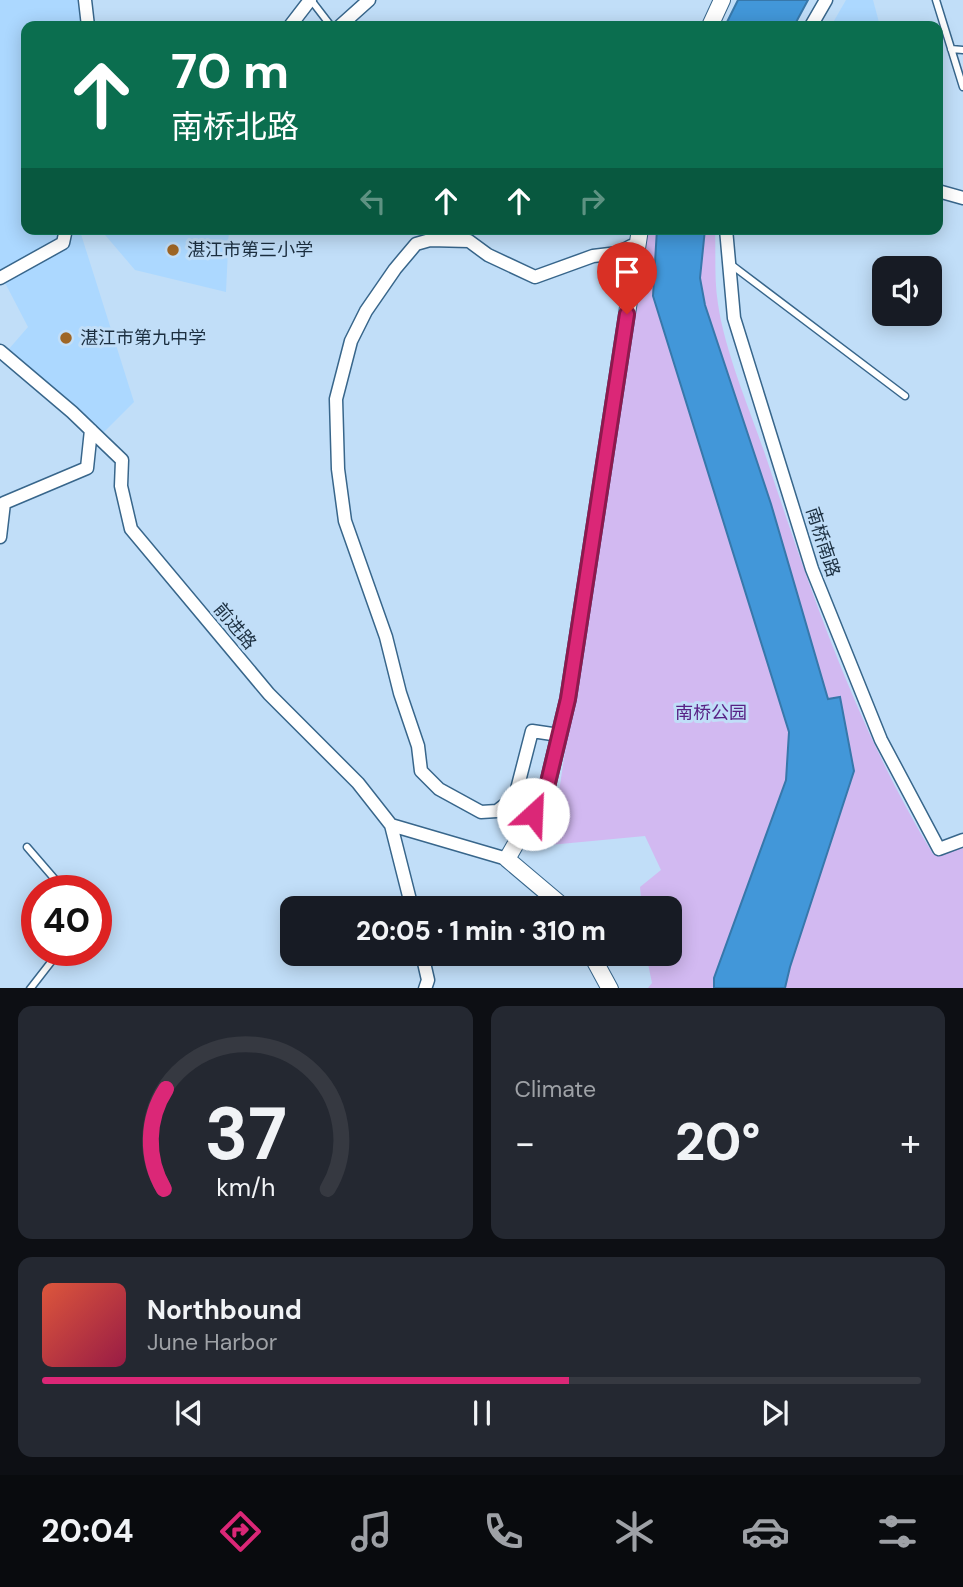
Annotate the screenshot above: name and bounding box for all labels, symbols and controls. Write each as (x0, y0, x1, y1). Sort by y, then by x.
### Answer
text: 70 m (171, 39, 289, 103)
icon: ahead (56, 49, 147, 140)
text: 南桥北路 (171, 106, 299, 148)
icon: left (354, 182, 392, 220)
icon: ahead (427, 182, 465, 220)
icon: ahead (500, 182, 538, 220)
icon: right (573, 182, 611, 220)
place label: 湛江市第三小学 (187, 238, 313, 262)
marker: 湛江市第三小学 (165, 242, 181, 258)
pin (597, 242, 657, 314)
icon: arrive (608, 253, 646, 291)
map controls (872, 256, 942, 326)
button: sound (872, 256, 942, 326)
place label: 湛江市第九中学 (80, 326, 206, 350)
marker: 湛江市第九中学 (58, 330, 74, 346)
street label: 南桥南路 (800, 504, 846, 580)
street label: 前进路 (208, 598, 262, 654)
park label: 南桥公园 (675, 701, 747, 725)
position arrow (496, 777, 570, 851)
speed limit sign: 40 (21, 875, 112, 966)
text: 20:05 · 1 min · 310 m (356, 914, 606, 948)
text: Climate (515, 1074, 596, 1104)
text: 37 (204, 1087, 286, 1182)
text: 20° (675, 1108, 761, 1176)
text: − (515, 1118, 535, 1168)
text: + (900, 1118, 921, 1168)
text: km/h (216, 1170, 275, 1203)
text: Northbound (147, 1293, 302, 1327)
text: June Harbor (147, 1327, 277, 1357)
icon: previous (170, 1394, 208, 1432)
icon: pause (463, 1394, 501, 1432)
icon: next (756, 1394, 794, 1432)
icon: directions (216, 1507, 265, 1556)
icon: music (347, 1507, 396, 1556)
icon: phone (479, 1507, 528, 1556)
icon: climate (610, 1507, 659, 1556)
icon: car (741, 1507, 790, 1556)
icon: filters (873, 1507, 922, 1556)
text: 20:04 (41, 1510, 134, 1552)

